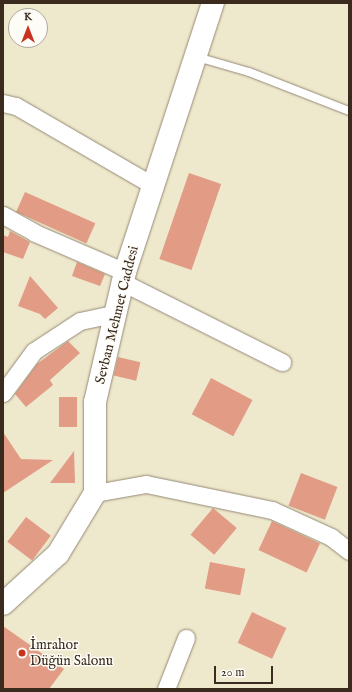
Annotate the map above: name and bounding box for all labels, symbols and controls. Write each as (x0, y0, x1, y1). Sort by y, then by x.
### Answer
north arrow (8, 8, 48, 48)
text: K (24, 10, 32, 24)
street label: Sevban Mehmet Caddesi (92, 244, 142, 386)
place label: İmrahor Düğün Salonu (30, 637, 113, 670)
marker: İmrahor Düğün Salonu (17, 648, 27, 658)
scale bar (216, 658, 275, 684)
text: 20 m (221, 665, 244, 680)

